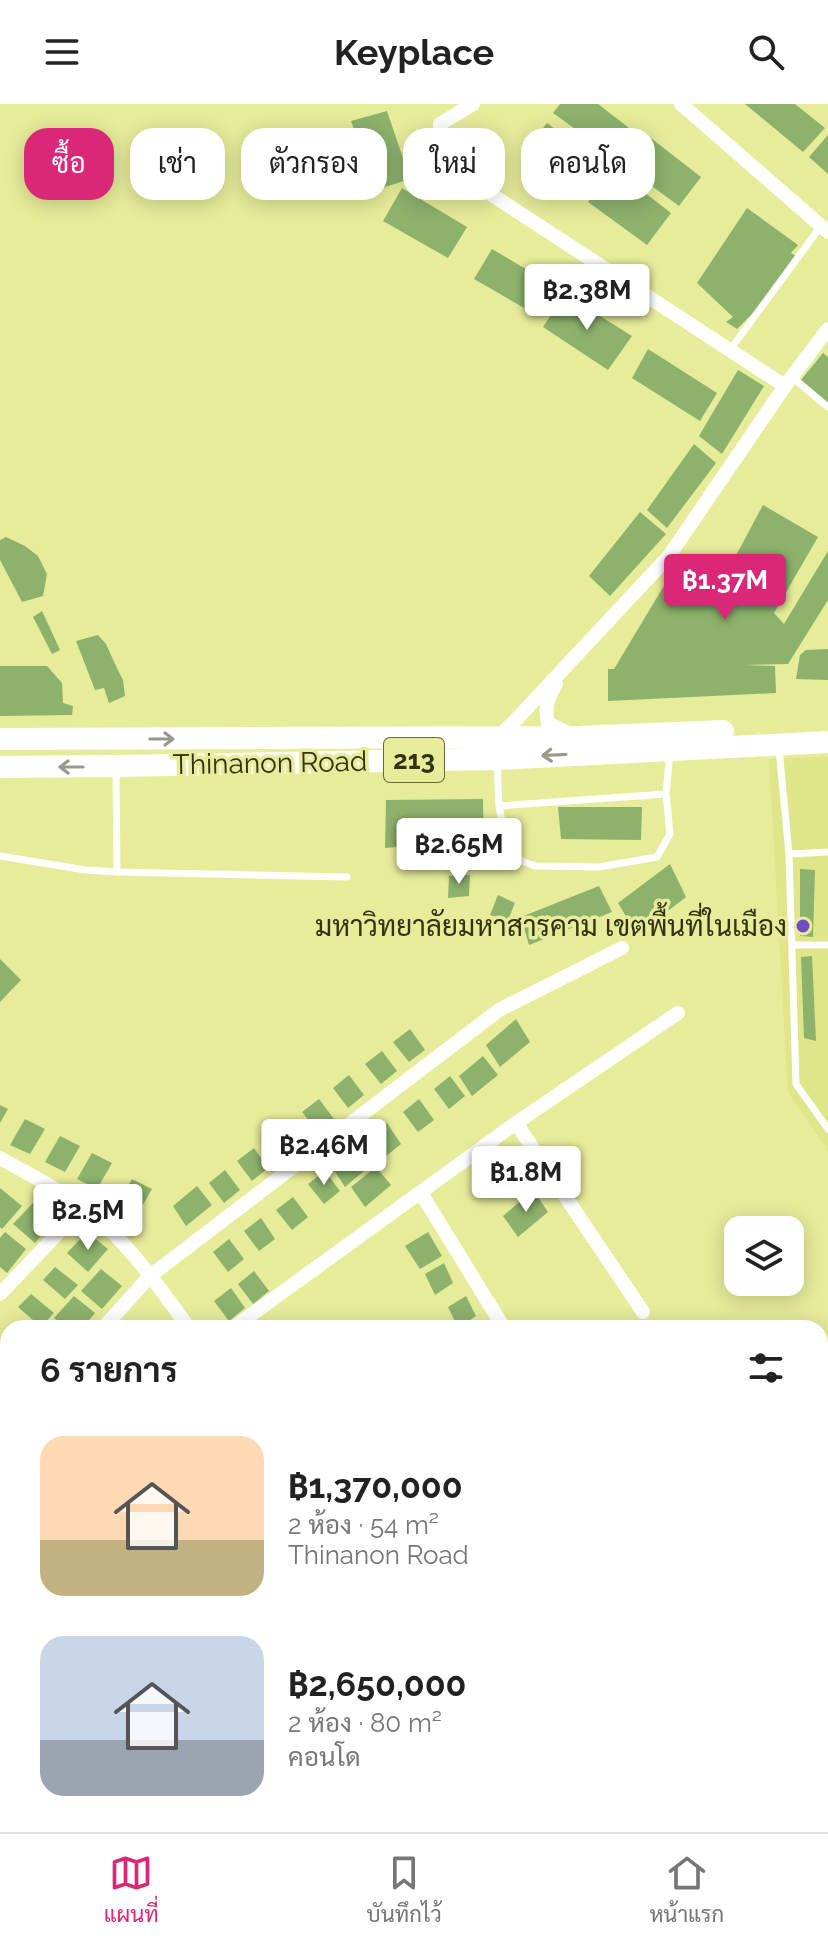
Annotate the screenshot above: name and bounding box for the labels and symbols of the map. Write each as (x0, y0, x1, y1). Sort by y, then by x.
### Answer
pin: ฿2.38M (522, 264, 652, 332)
pin: ฿1.37M (660, 554, 790, 622)
one-way arrow (148, 731, 175, 747)
road number: 213 (384, 738, 444, 782)
street label: Thinanon Road (172, 745, 368, 781)
one-way arrow (541, 748, 568, 763)
one-way arrow (58, 759, 85, 774)
pin: ฿2.65M (394, 818, 524, 886)
place label: มหาวิทยาลัยมหาสารคาม เขตพื้นที่ในเมือง (315, 902, 787, 943)
marker: มหาวิทยาลัยมหาสารคาม เขตพื้นที่ในเมือง (794, 917, 812, 935)
pin: ฿2.46M (259, 1119, 389, 1187)
pin: ฿1.8M (470, 1146, 582, 1214)
pin: ฿2.5M (32, 1184, 144, 1252)

